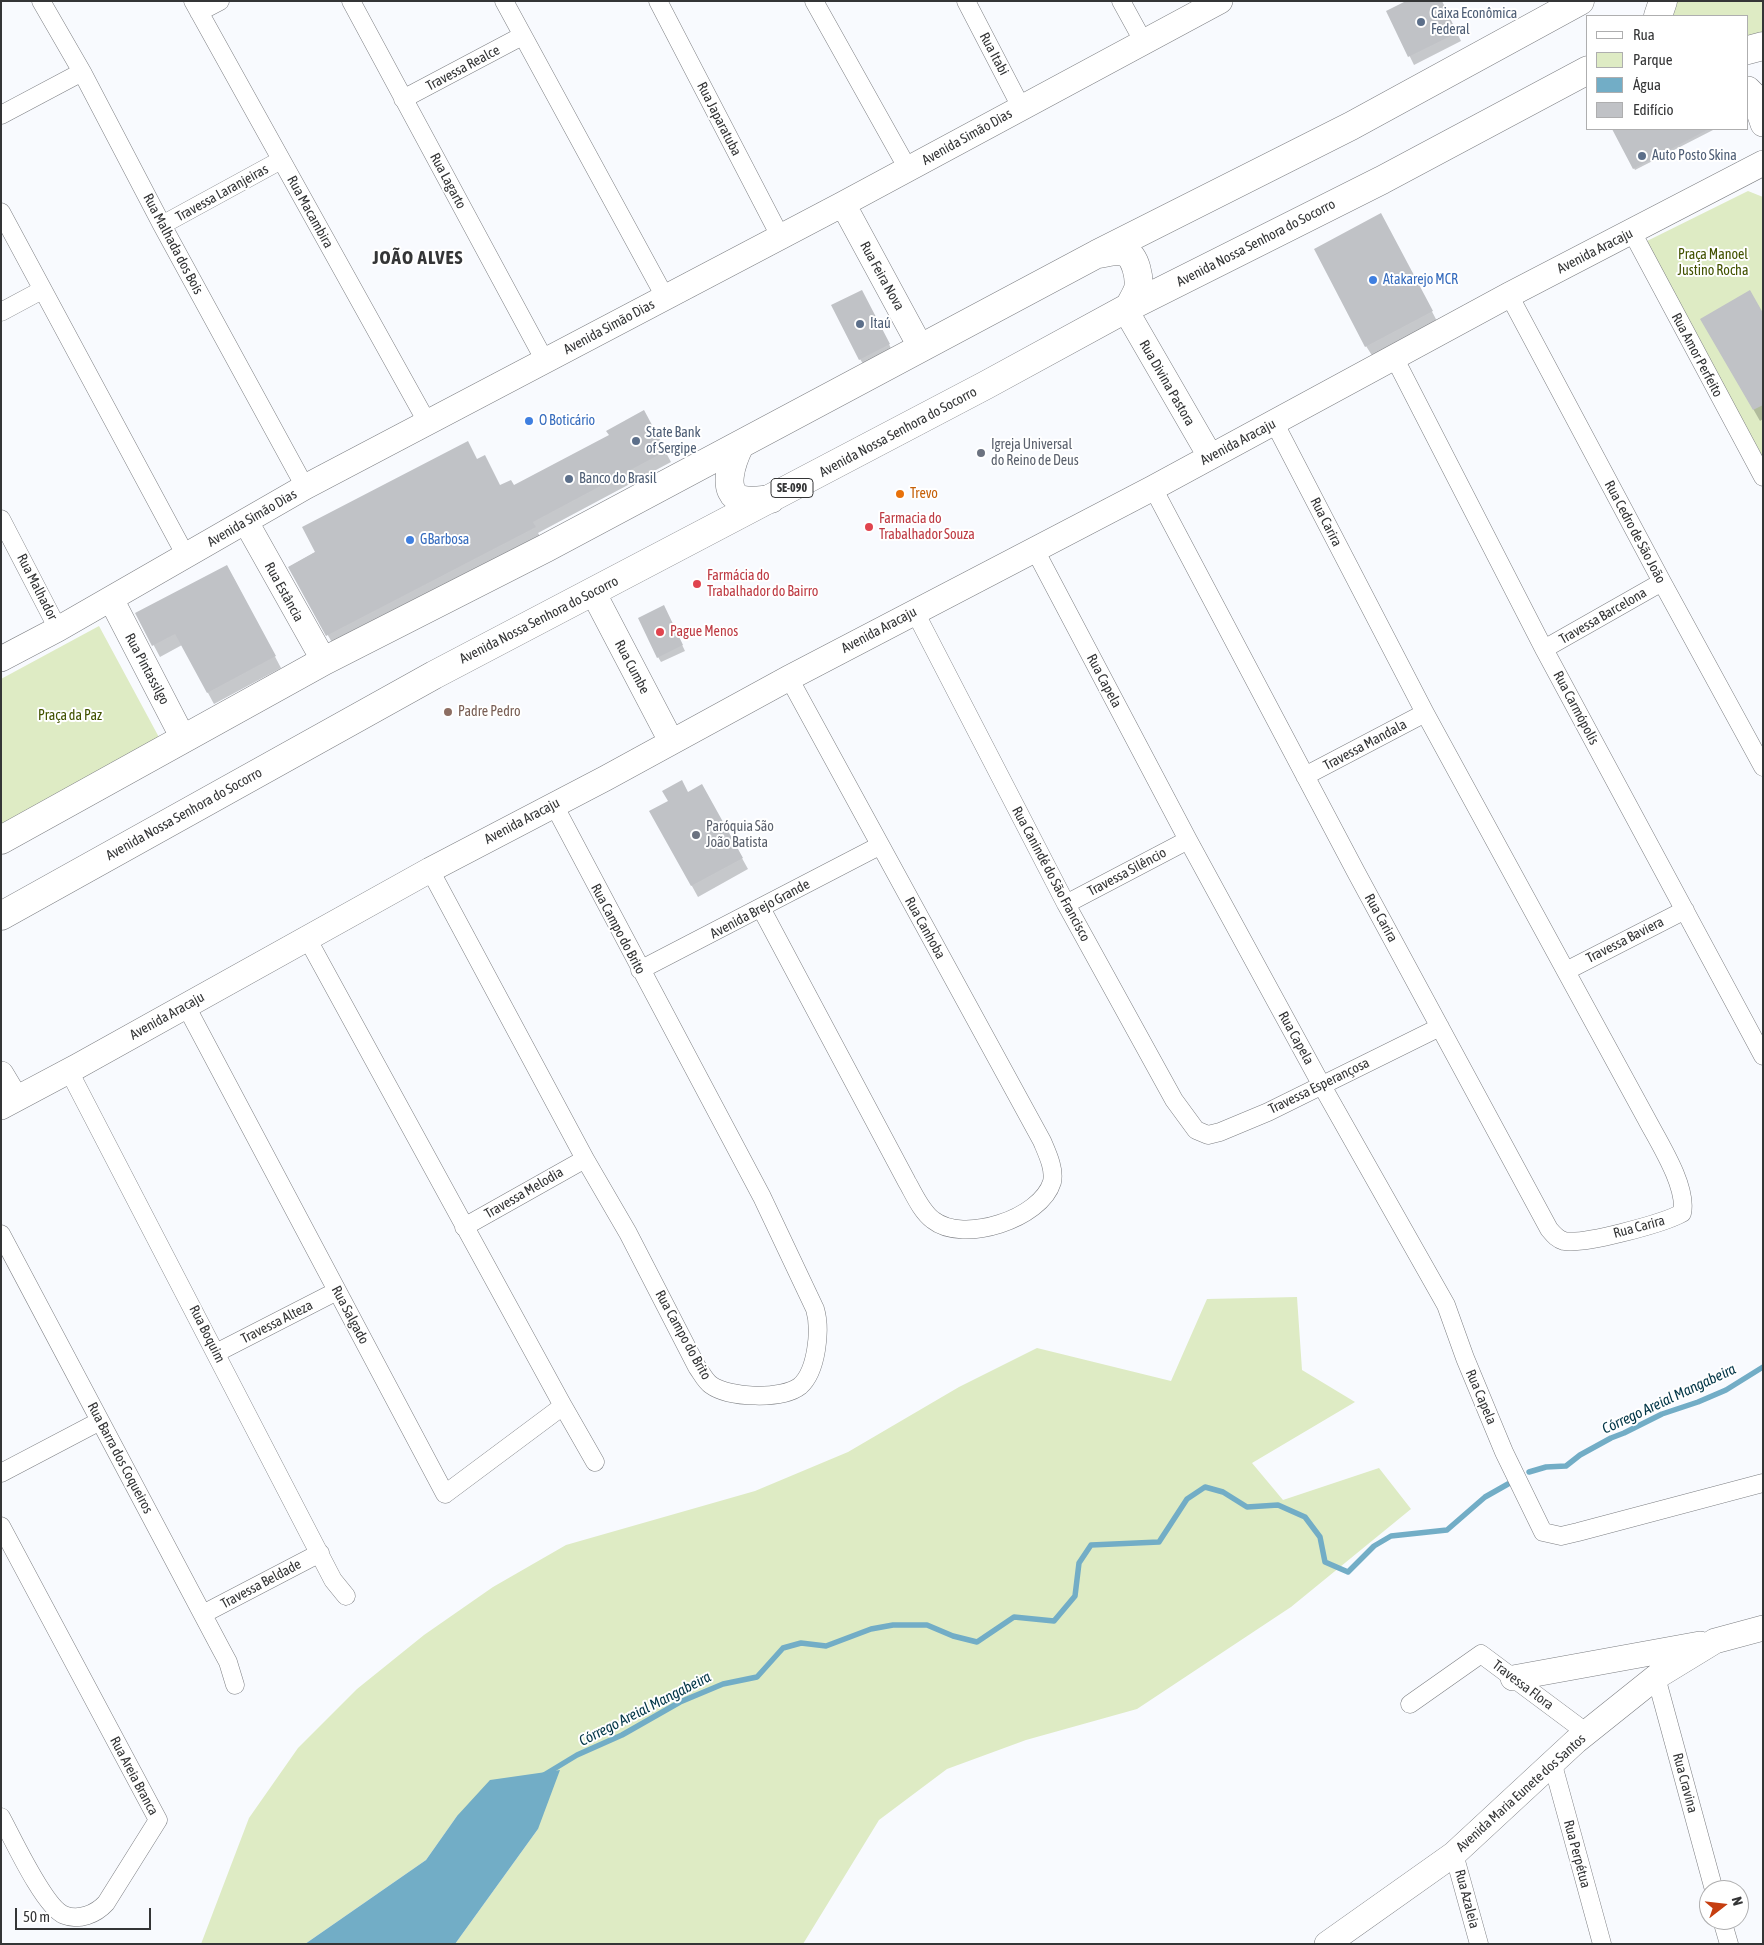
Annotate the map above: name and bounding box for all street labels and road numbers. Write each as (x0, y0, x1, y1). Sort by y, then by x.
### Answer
street label: Rua Itabi (976, 30, 1012, 78)
street label: Travessa Realce (423, 42, 503, 94)
street label: Rua Japaratuba (693, 79, 745, 159)
street label: Avenida Simão Dias (919, 105, 1015, 169)
street label: Rua Lagarto (426, 150, 470, 212)
street label: Travessa Laranjeiras (173, 161, 271, 225)
street label: Rua Macambira (283, 173, 337, 251)
street label: Rua Malhada dos Bois (139, 191, 207, 297)
street label: Avenida Nossa Senhora do Socorro (1174, 196, 1338, 290)
street label: Avenida Aracaju (1554, 225, 1636, 277)
street label: Rua Feira Nova (856, 239, 908, 313)
street label: Avenida Simão Dias (561, 296, 657, 358)
street label: Rua Amor Perfeito (1668, 310, 1726, 400)
street label: Rua Divina Pastora (1136, 337, 1198, 429)
street label: Avenida Nossa Senhora do Socorro (816, 383, 980, 481)
street label: Avenida Aracaju (1197, 415, 1279, 469)
road number: SE-090 (771, 478, 813, 498)
street label: Rua Cedro de São João (1601, 478, 1669, 586)
street label: Avenida Simão Dias (204, 486, 300, 550)
street label: Rua Carira (1307, 495, 1345, 549)
street label: Rua Malhador (13, 551, 61, 623)
street label: Rua Estância (261, 559, 307, 625)
street label: Avenida Nossa Senhora do Socorro (457, 573, 621, 667)
street label: Travessa Barcelona (1556, 584, 1650, 648)
street label: Avenida Aracaju (838, 603, 920, 657)
street label: Rua Pintassilgo (121, 631, 173, 707)
street label: Rua Cumbe (611, 637, 653, 697)
street label: Rua Capela (1083, 651, 1125, 711)
street label: Rua Carmópolis (1550, 668, 1602, 748)
street label: Travessa Mandala (1320, 716, 1410, 774)
street label: Avenida Nossa Senhora do Socorro (103, 764, 265, 864)
street label: Avenida Aracaju (481, 794, 563, 848)
street label: Rua Canindé do São Francisco (1008, 804, 1094, 944)
street label: Travessa Silêncio (1085, 844, 1169, 900)
street label: Avenida Brejo Grande (707, 876, 813, 942)
street label: Rua Campo do Brito (587, 881, 649, 977)
street label: Rua Carira (1361, 891, 1401, 945)
street label: Rua Canhoba (901, 894, 949, 962)
street label: Travessa Baviera (1583, 913, 1667, 967)
street label: Avenida Aracaju (127, 989, 207, 1043)
street label: Rua Capela (1275, 1008, 1317, 1068)
street label: Travessa Esperançosa (1266, 1054, 1372, 1118)
street label: Travessa Melodia (482, 1164, 566, 1222)
street label: Rua Carira (1611, 1212, 1667, 1242)
street label: Rua Salgado (328, 1283, 372, 1347)
street label: Rua Campo do Brito (651, 1287, 715, 1383)
street label: Travessa Alteza (238, 1297, 316, 1347)
street label: Rua Boquim (185, 1303, 229, 1365)
street label: Rua Capela (1462, 1367, 1500, 1427)
street label: Rua Barra dos Coqueiros (84, 1400, 156, 1516)
street label: Travessa Beldade (218, 1556, 304, 1612)
street label: Travessa Flora (1489, 1657, 1557, 1713)
street label: Avenida Maria Eunete dos Santos (1453, 1730, 1589, 1856)
street label: Rua Areia Branca (106, 1734, 162, 1818)
street label: Rua Cravina (1669, 1751, 1701, 1815)
street label: Rua Perpétua (1560, 1818, 1594, 1890)
street label: Rua Azaleia (1451, 1868, 1483, 1930)

